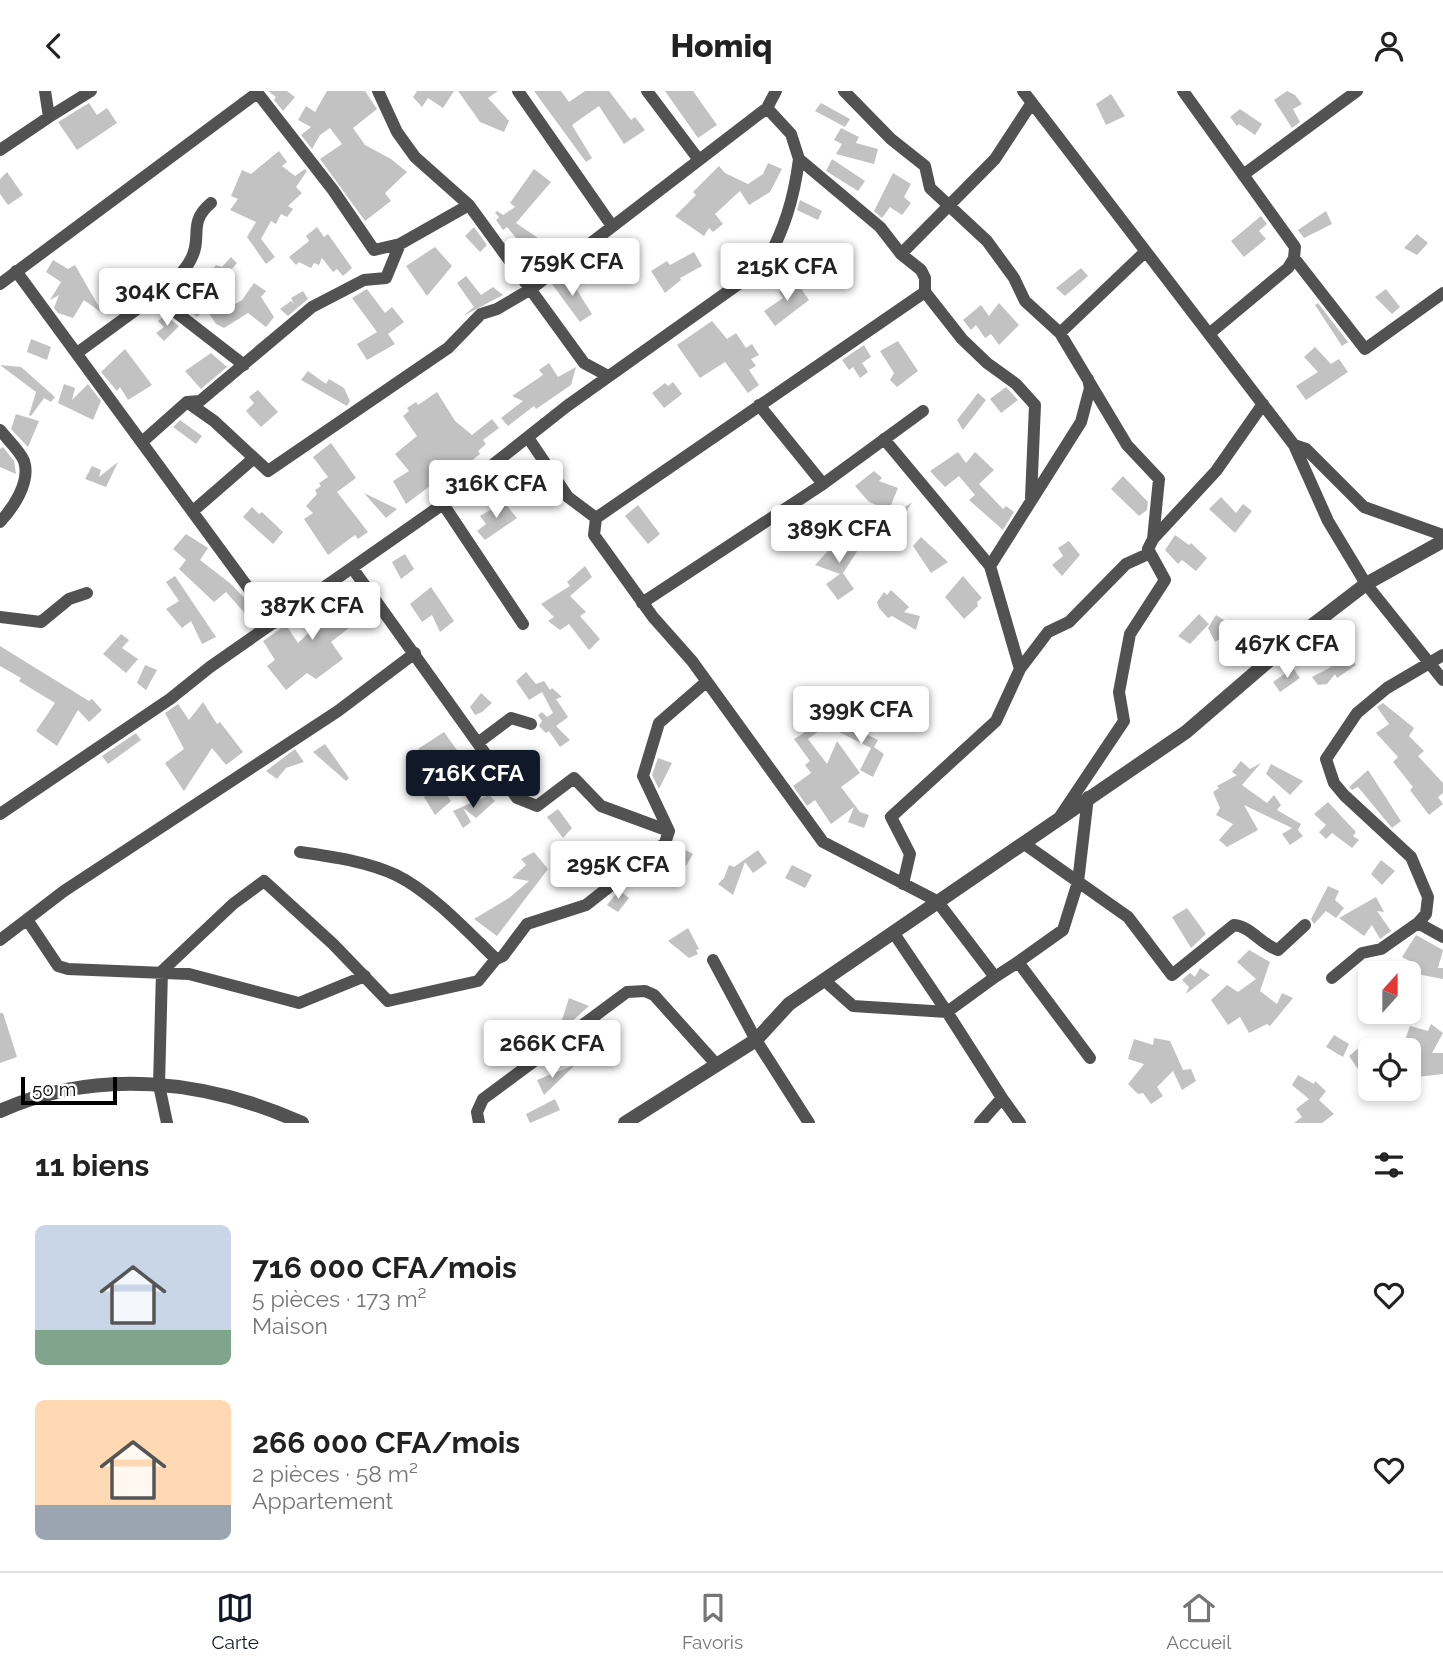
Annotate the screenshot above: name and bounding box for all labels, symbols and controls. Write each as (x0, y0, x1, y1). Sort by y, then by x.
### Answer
icon: back (35, 27, 73, 65)
text: Homiq (670, 27, 773, 64)
icon: person (1370, 27, 1408, 65)
pin: 759K CFA (500, 239, 644, 298)
pin: 215K CFA (715, 243, 859, 303)
text: 759K CFA (521, 247, 623, 274)
text: 215K CFA (737, 252, 837, 279)
pin: 304K CFA (95, 268, 239, 328)
text: 304K CFA (115, 277, 219, 304)
pin: 316K CFA (424, 461, 568, 520)
text: 316K CFA (445, 469, 547, 496)
pin: 389K CFA (767, 505, 911, 565)
text: 389K CFA (787, 514, 891, 541)
pin: 387K CFA (240, 582, 384, 642)
text: 387K CFA (260, 591, 364, 618)
pin: 467K CFA (1215, 621, 1359, 680)
text: 467K CFA (1235, 629, 1339, 656)
pin: 399K CFA (789, 687, 933, 746)
text: 399K CFA (809, 695, 913, 722)
pin: 716K CFA (401, 751, 545, 810)
text: 716K CFA (422, 759, 524, 786)
pin: 295K CFA (546, 841, 690, 901)
text: 295K CFA (566, 850, 670, 877)
north arrow (1358, 961, 1421, 1024)
map controls (1358, 961, 1421, 1101)
pin: 266K CFA (480, 1021, 624, 1080)
text: 266K CFA (500, 1029, 604, 1056)
button: locate (1358, 1038, 1421, 1101)
scale bar (21, 1074, 117, 1106)
text: 50 m (32, 1078, 76, 1100)
icon: filters (1370, 1146, 1408, 1184)
text: 11 biens (35, 1148, 149, 1183)
text: 716 000 CFA/mois (252, 1250, 517, 1285)
icon: home (91, 1253, 175, 1337)
icon: heart (1370, 1276, 1408, 1314)
text: 5 pièces · 173 m² (252, 1285, 427, 1312)
text: Maison (252, 1312, 328, 1339)
text: 266 000 CFA/mois (252, 1425, 520, 1460)
icon: home (91, 1428, 175, 1512)
icon: heart (1370, 1451, 1408, 1489)
text: 2 pièces · 58 m² (252, 1460, 418, 1487)
text: Appartement (252, 1487, 393, 1514)
tab: Carte (212, 1589, 259, 1653)
tab: Favoris (682, 1589, 743, 1653)
tab: Accueil (1166, 1589, 1231, 1653)

